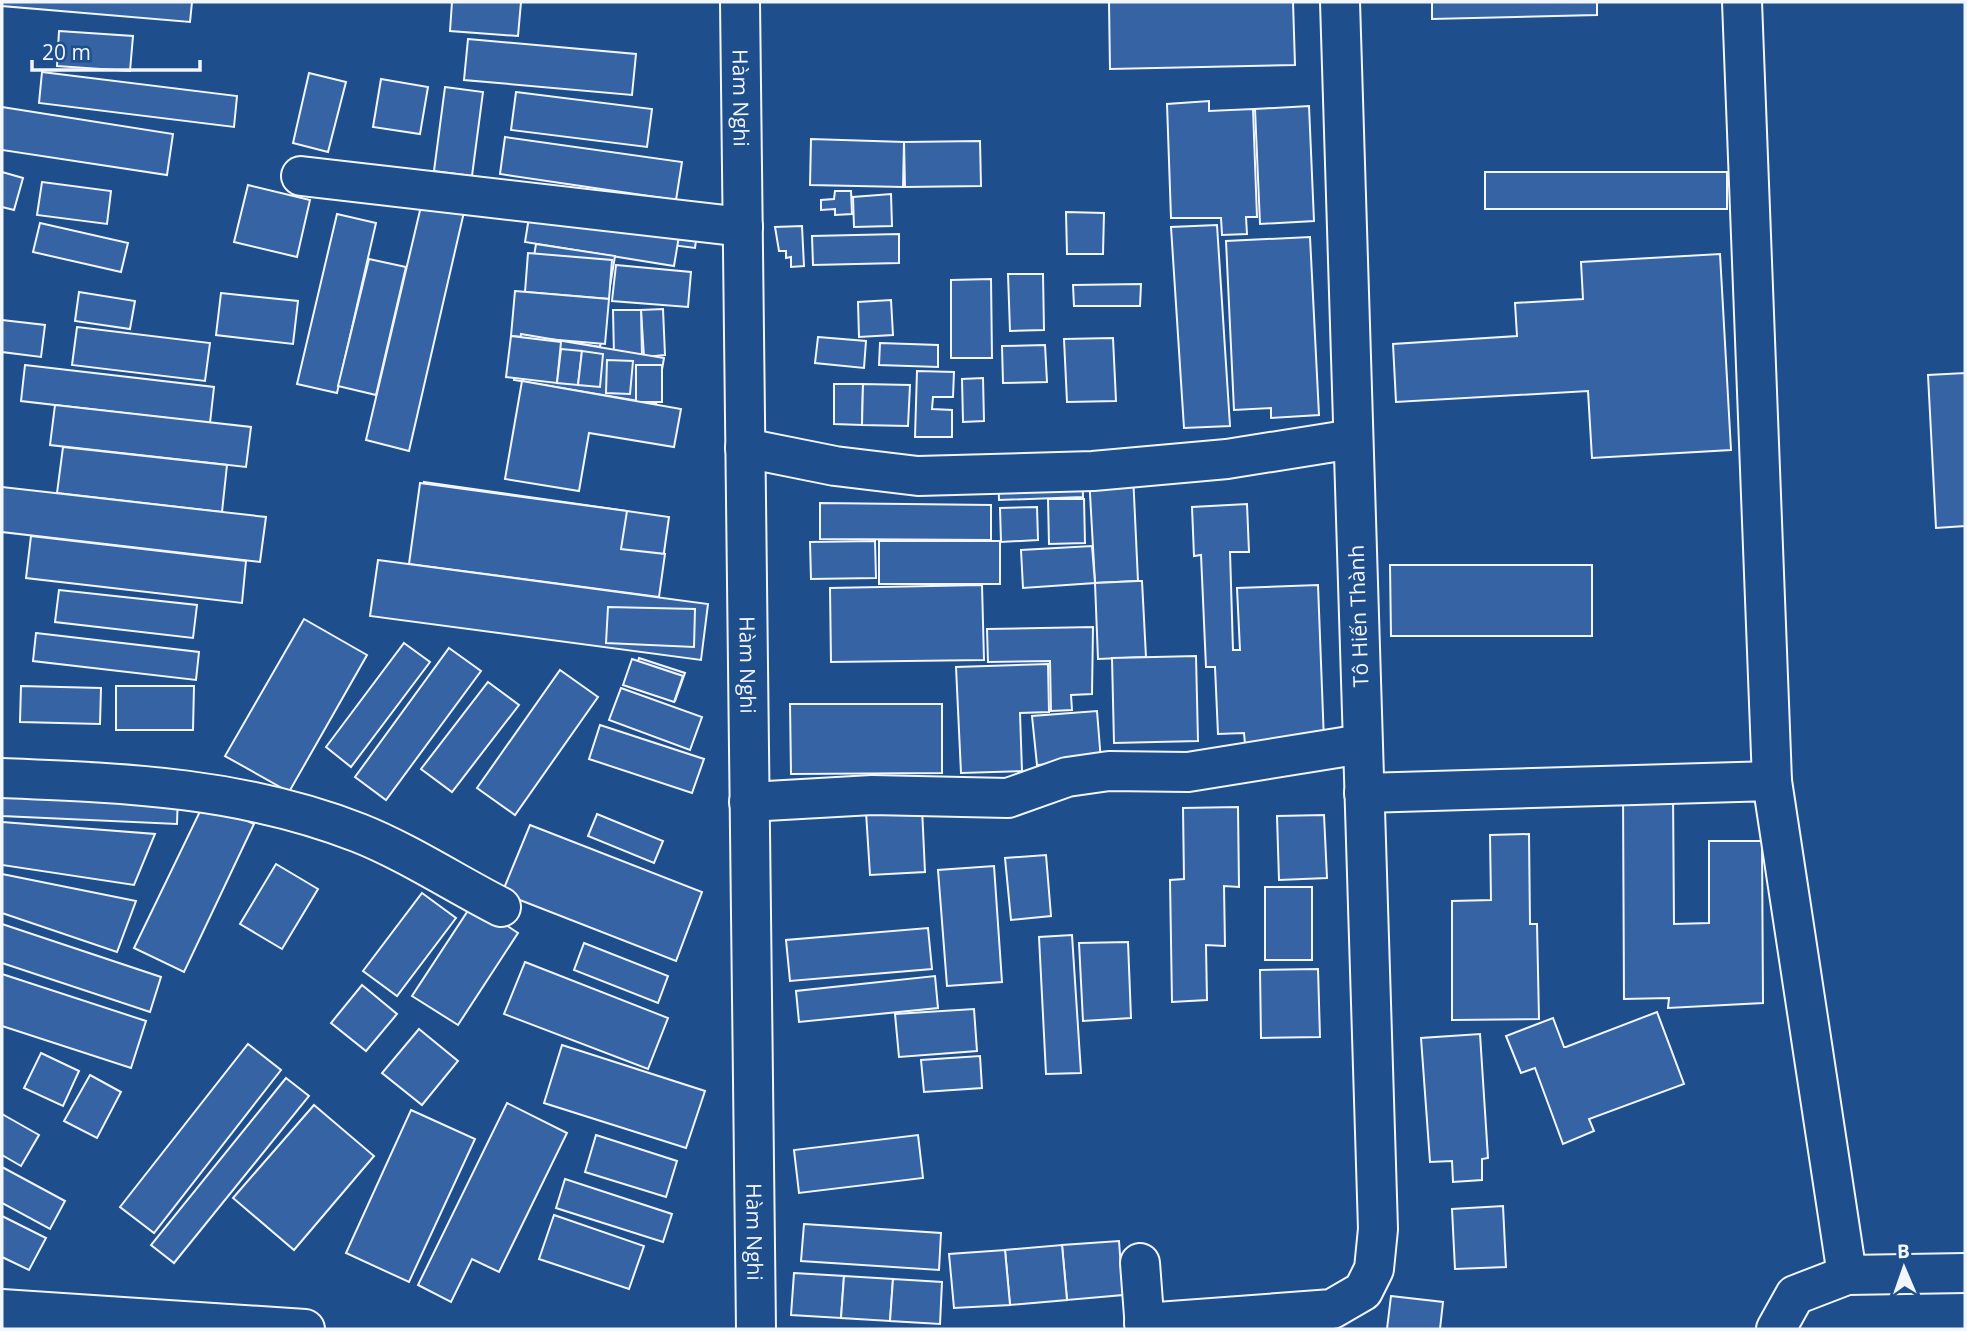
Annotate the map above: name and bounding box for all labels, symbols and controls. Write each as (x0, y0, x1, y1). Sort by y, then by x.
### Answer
scale bar (32, 28, 200, 72)
text: 20 m (42, 38, 91, 66)
street label: Hàm Nghi (727, 49, 756, 147)
street label: Tô Hiến Thành (1342, 544, 1374, 688)
street label: Hàm Nghi (733, 616, 763, 714)
street label: Hàm Nghi (740, 1183, 769, 1281)
north arrow (1869, 1233, 1939, 1303)
text: B (1897, 1238, 1910, 1264)

